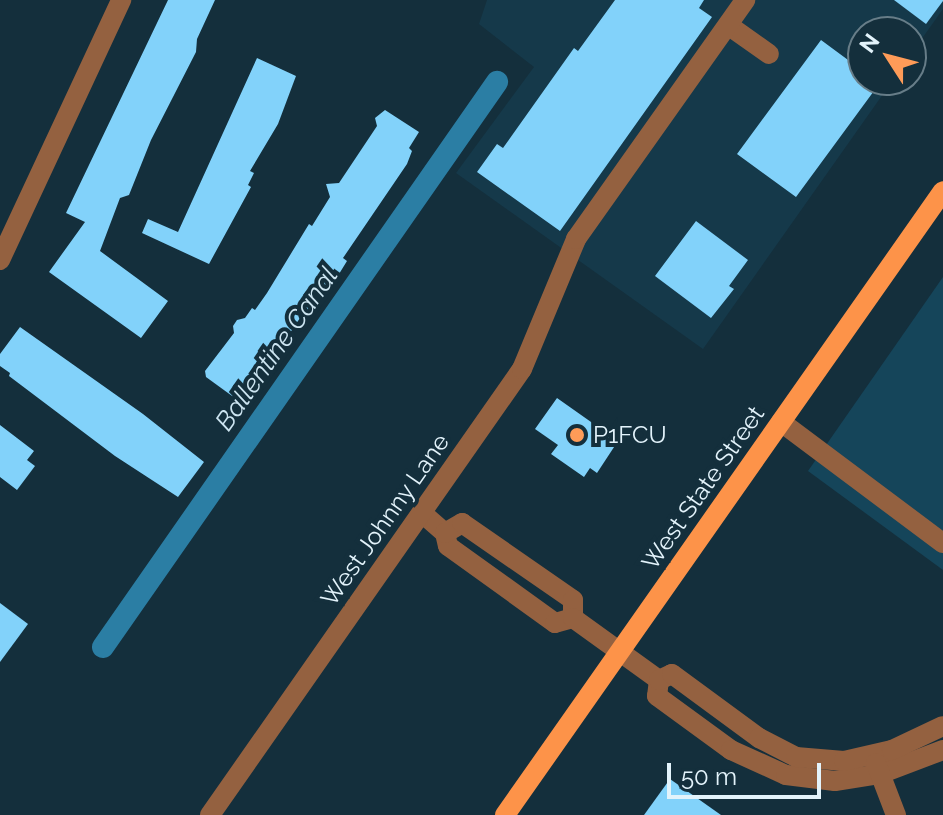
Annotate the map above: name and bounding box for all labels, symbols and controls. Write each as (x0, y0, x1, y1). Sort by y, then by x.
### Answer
north arrow (847, 16, 927, 96)
text: N (854, 29, 885, 58)
water label: Ballentine Canal (209, 261, 345, 437)
street label: West State Street (636, 401, 770, 575)
place label: P1FCU (593, 421, 667, 449)
marker: P1FCU (568, 426, 586, 444)
street label: West Johnny Lane (314, 428, 456, 612)
scale bar (671, 747, 825, 797)
text: 50 m (681, 762, 737, 791)

